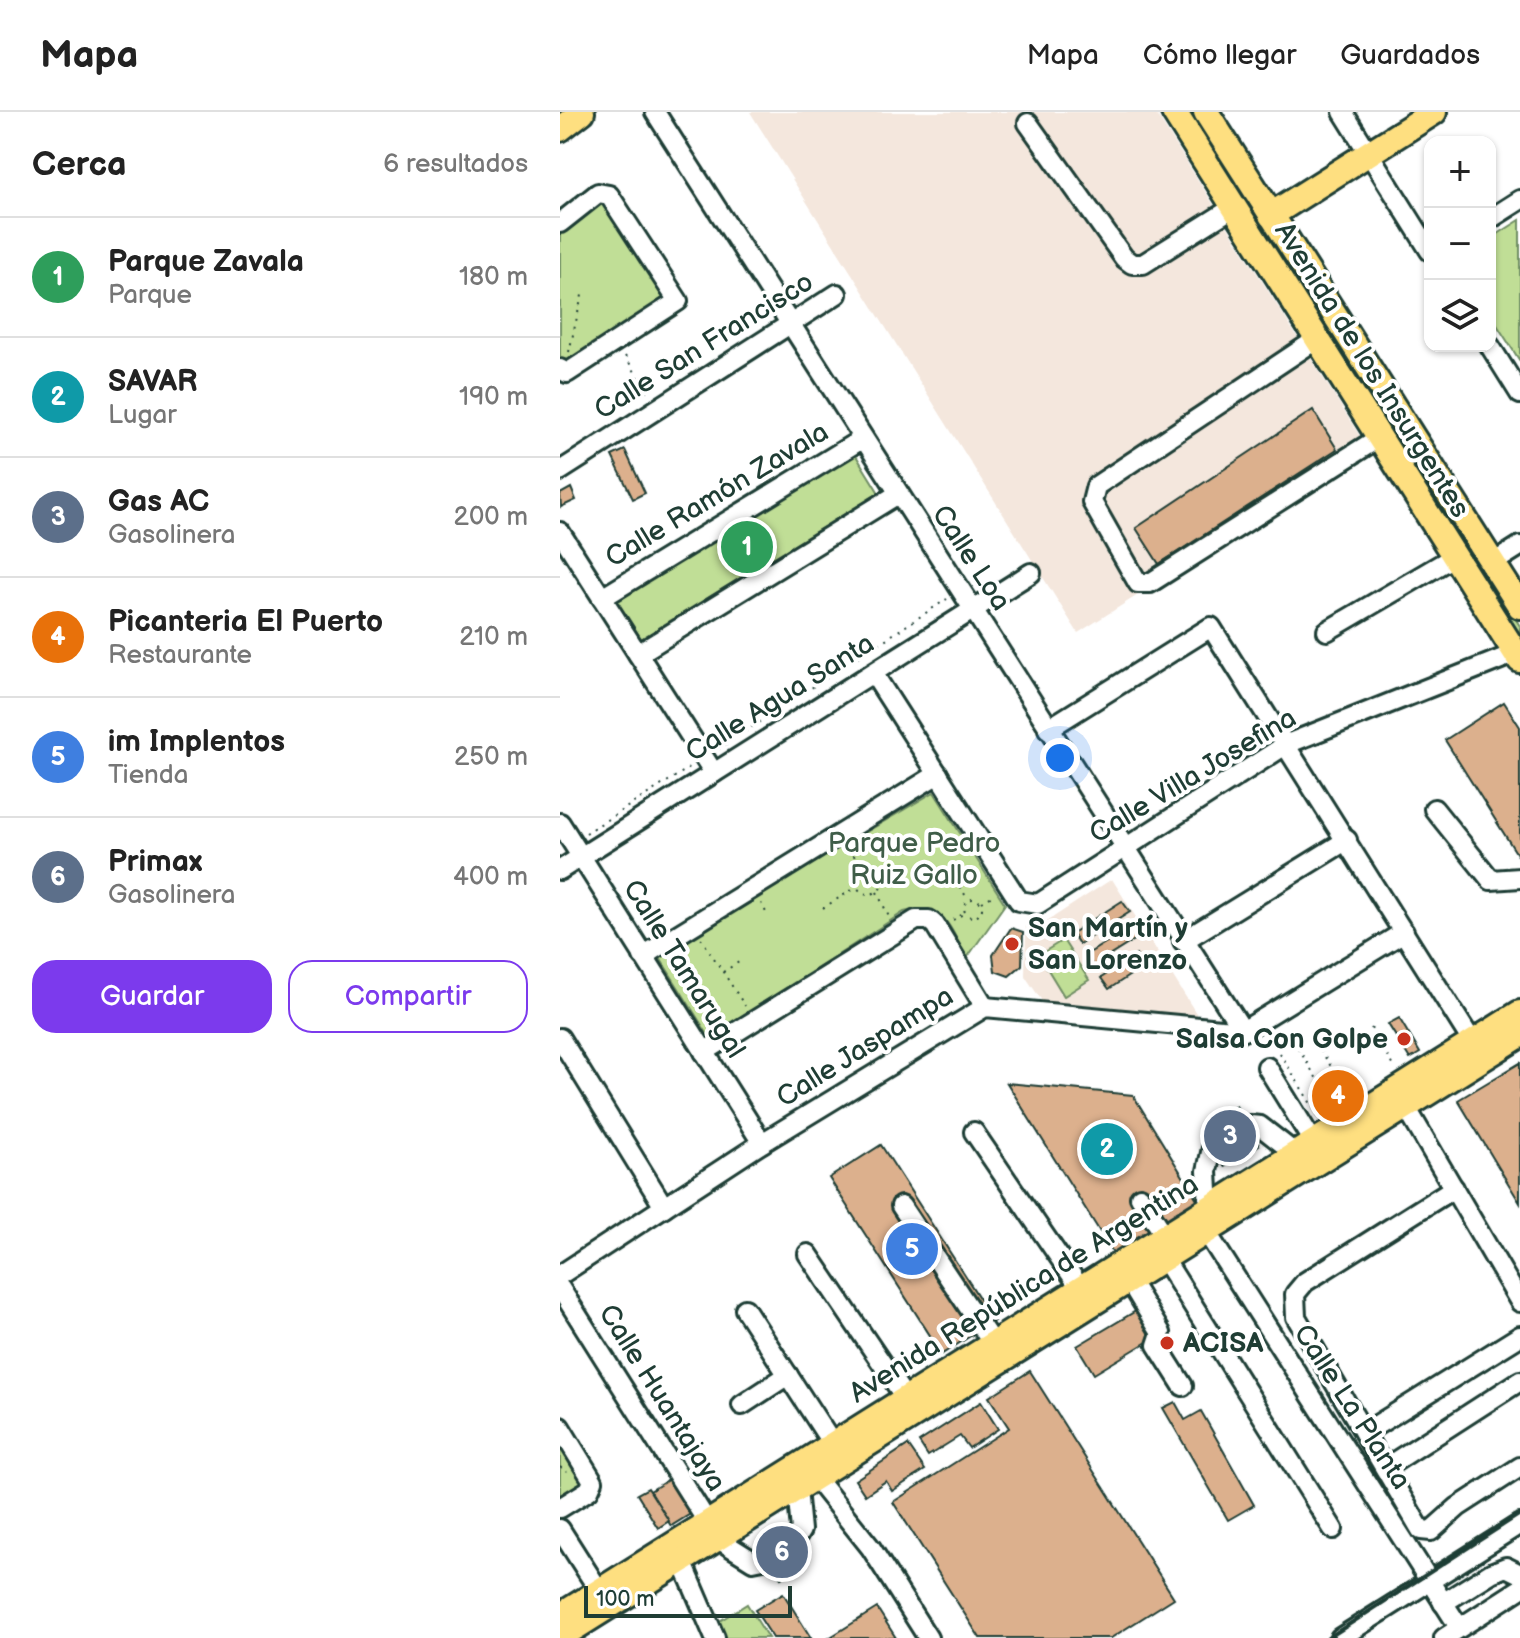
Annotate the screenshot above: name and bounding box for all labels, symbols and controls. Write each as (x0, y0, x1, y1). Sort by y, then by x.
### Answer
text: Mapa (40, 33, 138, 78)
text: Mapa (1027, 39, 1099, 72)
text: Cómo llegar (1143, 39, 1296, 72)
text: Guardados (1340, 39, 1480, 72)
map controls (1424, 136, 1496, 352)
button: + (1424, 136, 1496, 208)
text: Cerca (32, 144, 127, 185)
text: 6 resultados (383, 149, 528, 180)
button: − (1424, 208, 1496, 280)
street label: Avenida de los Insurgentes (1267, 216, 1477, 524)
text: Parque Zavala (108, 244, 304, 280)
text: 1 (53, 262, 63, 293)
text: 180 m (459, 262, 528, 293)
street label: Calle San Francisco (588, 265, 820, 427)
text: Parque (108, 280, 192, 311)
button: layers (1424, 280, 1496, 352)
text: SAVAR (108, 364, 198, 400)
text: 2 (50, 382, 66, 413)
text: 190 m (459, 382, 528, 413)
text: Lugar (108, 400, 177, 431)
street label: Calle Ramón Zavala (600, 415, 834, 575)
text: Gas AC (108, 484, 209, 520)
street label: Calle Loa (925, 499, 1017, 617)
text: 3 (50, 502, 66, 533)
text: 200 m (454, 502, 528, 533)
pin: 1 (721, 517, 773, 577)
text: Gasolinera (108, 520, 235, 551)
text: Picanteria El Puerto (108, 604, 383, 640)
text: 4 (50, 622, 66, 653)
text: 210 m (459, 622, 528, 653)
street label: Calle Agua Santa (680, 627, 880, 769)
text: Restaurante (108, 640, 252, 671)
street label: Calle Villa Josefina (1084, 701, 1302, 851)
text: im Implentos (108, 724, 285, 760)
your location (1040, 738, 1080, 778)
text: 5 (50, 742, 66, 773)
text: 250 m (454, 742, 528, 773)
text: Tienda (108, 760, 188, 791)
park label: Parque Pedro Ruiz Gallo (828, 827, 1000, 892)
text: Primax (108, 844, 202, 880)
text: 6 (50, 862, 66, 893)
text: 400 m (453, 862, 528, 893)
street label: Calle Tamarugal (616, 874, 752, 1064)
text: Gasolinera (108, 880, 235, 911)
place label: San Martín y San Lorenzo (1028, 912, 1188, 977)
marker: San Martín y San Lorenzo (1003, 935, 1021, 953)
button: Guardar (32, 960, 272, 1033)
button: Compartir (288, 960, 528, 1033)
street label: Calle Jaspampa (771, 980, 959, 1114)
place label: Salsa Con Golpe (1176, 1023, 1388, 1056)
marker: Salsa Con Golpe (1395, 1030, 1413, 1048)
pin: 4 (1312, 1066, 1364, 1126)
pin: 3 (1204, 1106, 1256, 1166)
pin: 2 (1081, 1119, 1133, 1179)
street label: Avenida República de Argentina (844, 1168, 1204, 1410)
pin: 5 (886, 1219, 938, 1279)
street label: Calle Huantajaya (591, 1299, 733, 1497)
street label: Calle La Planta (1286, 1318, 1418, 1496)
place label: ACISA (1182, 1327, 1264, 1360)
marker: ACISA (1158, 1334, 1176, 1352)
pin: 6 (756, 1522, 808, 1582)
scale bar (584, 1582, 792, 1618)
text: 100 m (596, 1586, 655, 1613)

